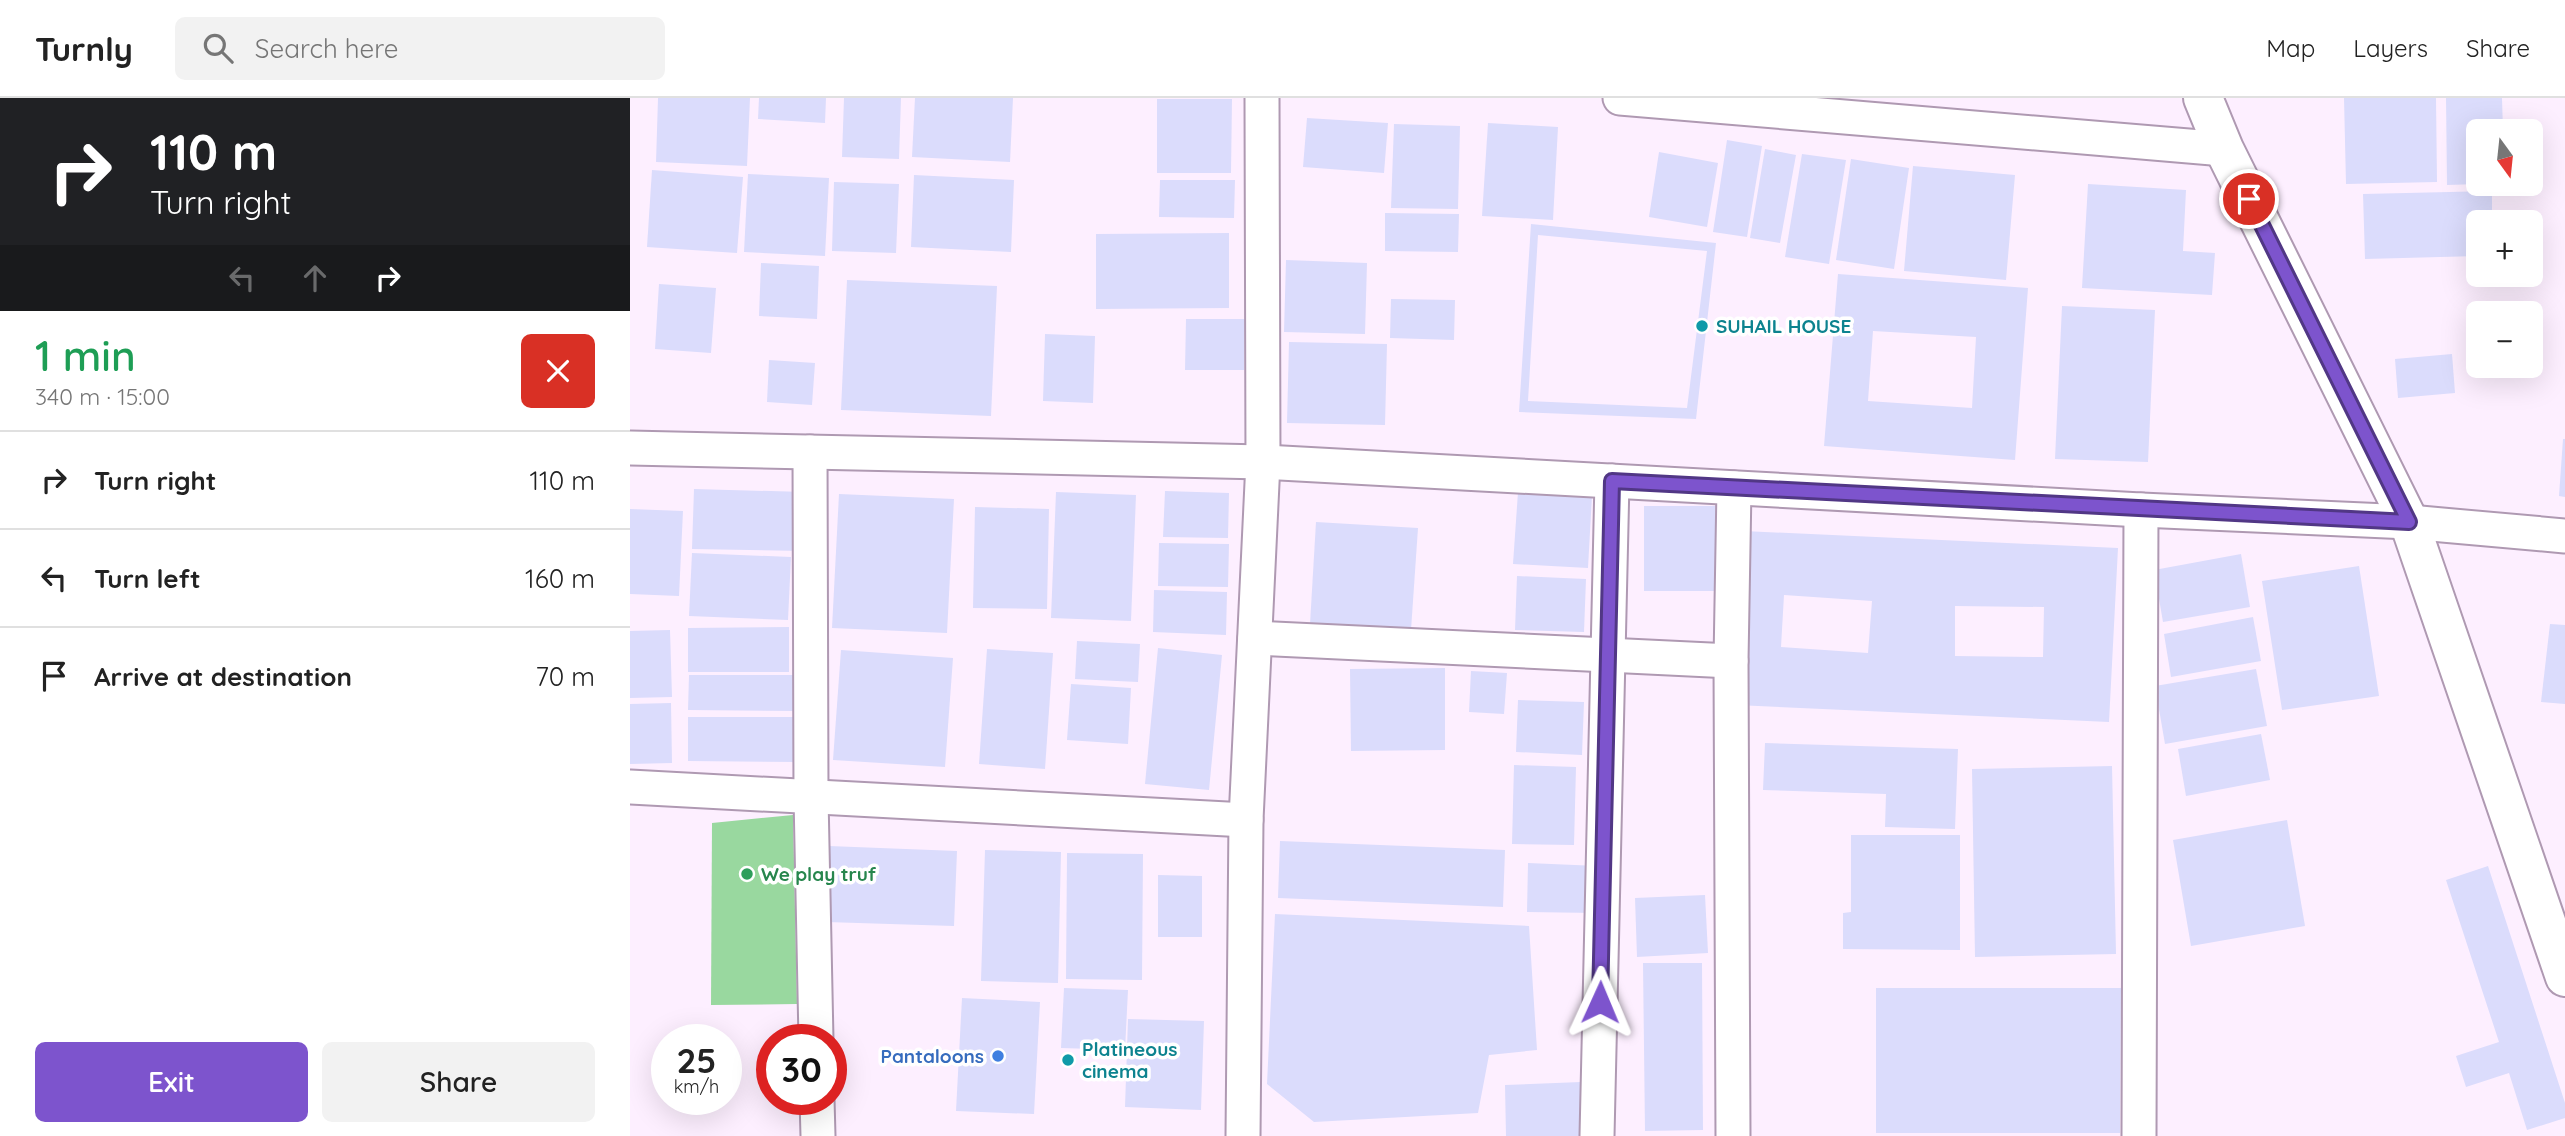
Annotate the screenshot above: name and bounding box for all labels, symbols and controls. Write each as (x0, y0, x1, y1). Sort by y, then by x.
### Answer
search box (175, 17, 665, 80)
text: Turnly (35, 28, 133, 69)
icon: search (199, 29, 237, 67)
text: Search here (255, 32, 398, 65)
text: Map (2266, 33, 2315, 63)
text: Layers (2353, 33, 2428, 63)
text: Share (2466, 33, 2530, 63)
north arrow (2466, 119, 2543, 196)
map controls (2466, 119, 2543, 378)
text: 110 m (150, 121, 277, 182)
icon: right (35, 126, 126, 217)
pin (2219, 169, 2279, 229)
icon: arrive (2230, 180, 2268, 218)
text: Turn right (150, 182, 291, 222)
button: + (2466, 210, 2543, 287)
icon: left (223, 259, 261, 297)
icon: ahead (296, 259, 334, 297)
icon: right (369, 259, 407, 297)
button: − (2466, 301, 2543, 378)
place label: SUHAIL HOUSE (1716, 314, 1851, 338)
marker: SUHAIL HOUSE (1694, 318, 1710, 334)
text: 1 min (35, 329, 136, 382)
button: close (521, 334, 595, 408)
text: 340 m · 15:00 (35, 382, 170, 411)
icon: right (35, 461, 73, 499)
text: Turn right (94, 464, 216, 497)
text: 110 m (529, 464, 595, 497)
icon: left (35, 559, 73, 597)
text: Turn left (94, 562, 201, 595)
text: 160 m (525, 562, 595, 595)
icon: arrive (35, 657, 73, 695)
text: Arrive at destination (94, 660, 352, 693)
text: 70 m (535, 660, 595, 693)
place label: We play truf (761, 862, 877, 886)
marker: We play truf (739, 866, 755, 882)
position arrow (1563, 965, 1637, 1039)
speed limit sign: 30 (756, 1024, 847, 1115)
place label: Platineous cinema (1082, 1037, 1177, 1083)
text: 25 (676, 1038, 717, 1082)
button: Exit (35, 1042, 308, 1122)
button: Share (322, 1042, 595, 1122)
place label: Pantaloons (881, 1044, 984, 1068)
marker: Pantaloons (990, 1048, 1006, 1064)
marker: Platineous cinema (1060, 1052, 1076, 1068)
text: km/h (674, 1075, 719, 1098)

